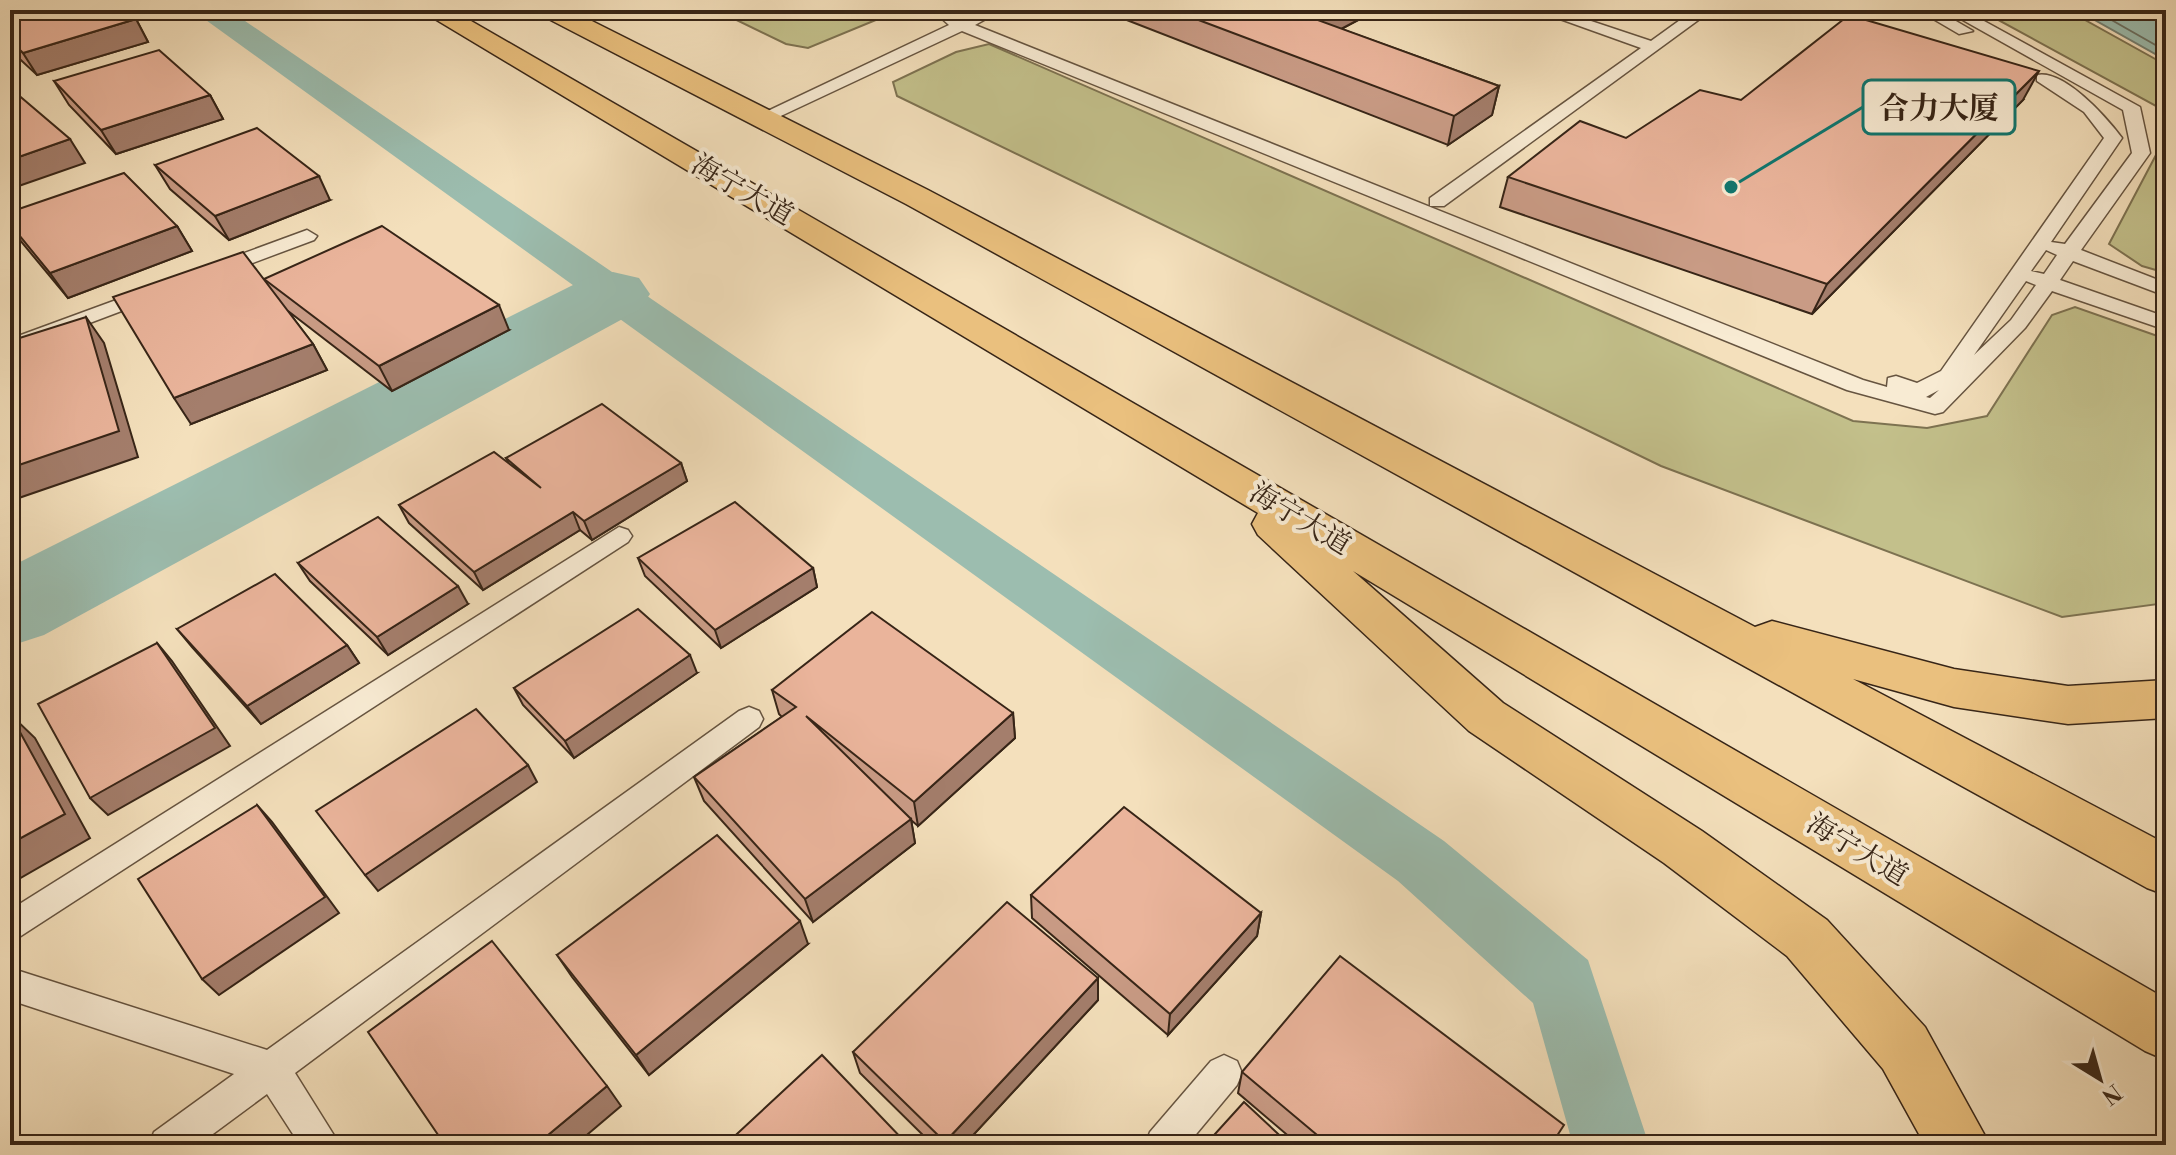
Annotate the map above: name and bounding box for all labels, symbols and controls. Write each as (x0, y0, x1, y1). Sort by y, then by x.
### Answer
callout: 合力大厦 (1863, 80, 2015, 134)
text: 合力大厦 (1879, 90, 1999, 128)
street label: 海宁大道 (685, 147, 800, 233)
street label: 海宁大道 (1243, 475, 1357, 563)
street label: 海宁大道 (1800, 806, 1914, 894)
north arrow (2060, 1039, 2140, 1119)
text: N (2096, 1078, 2126, 1110)

